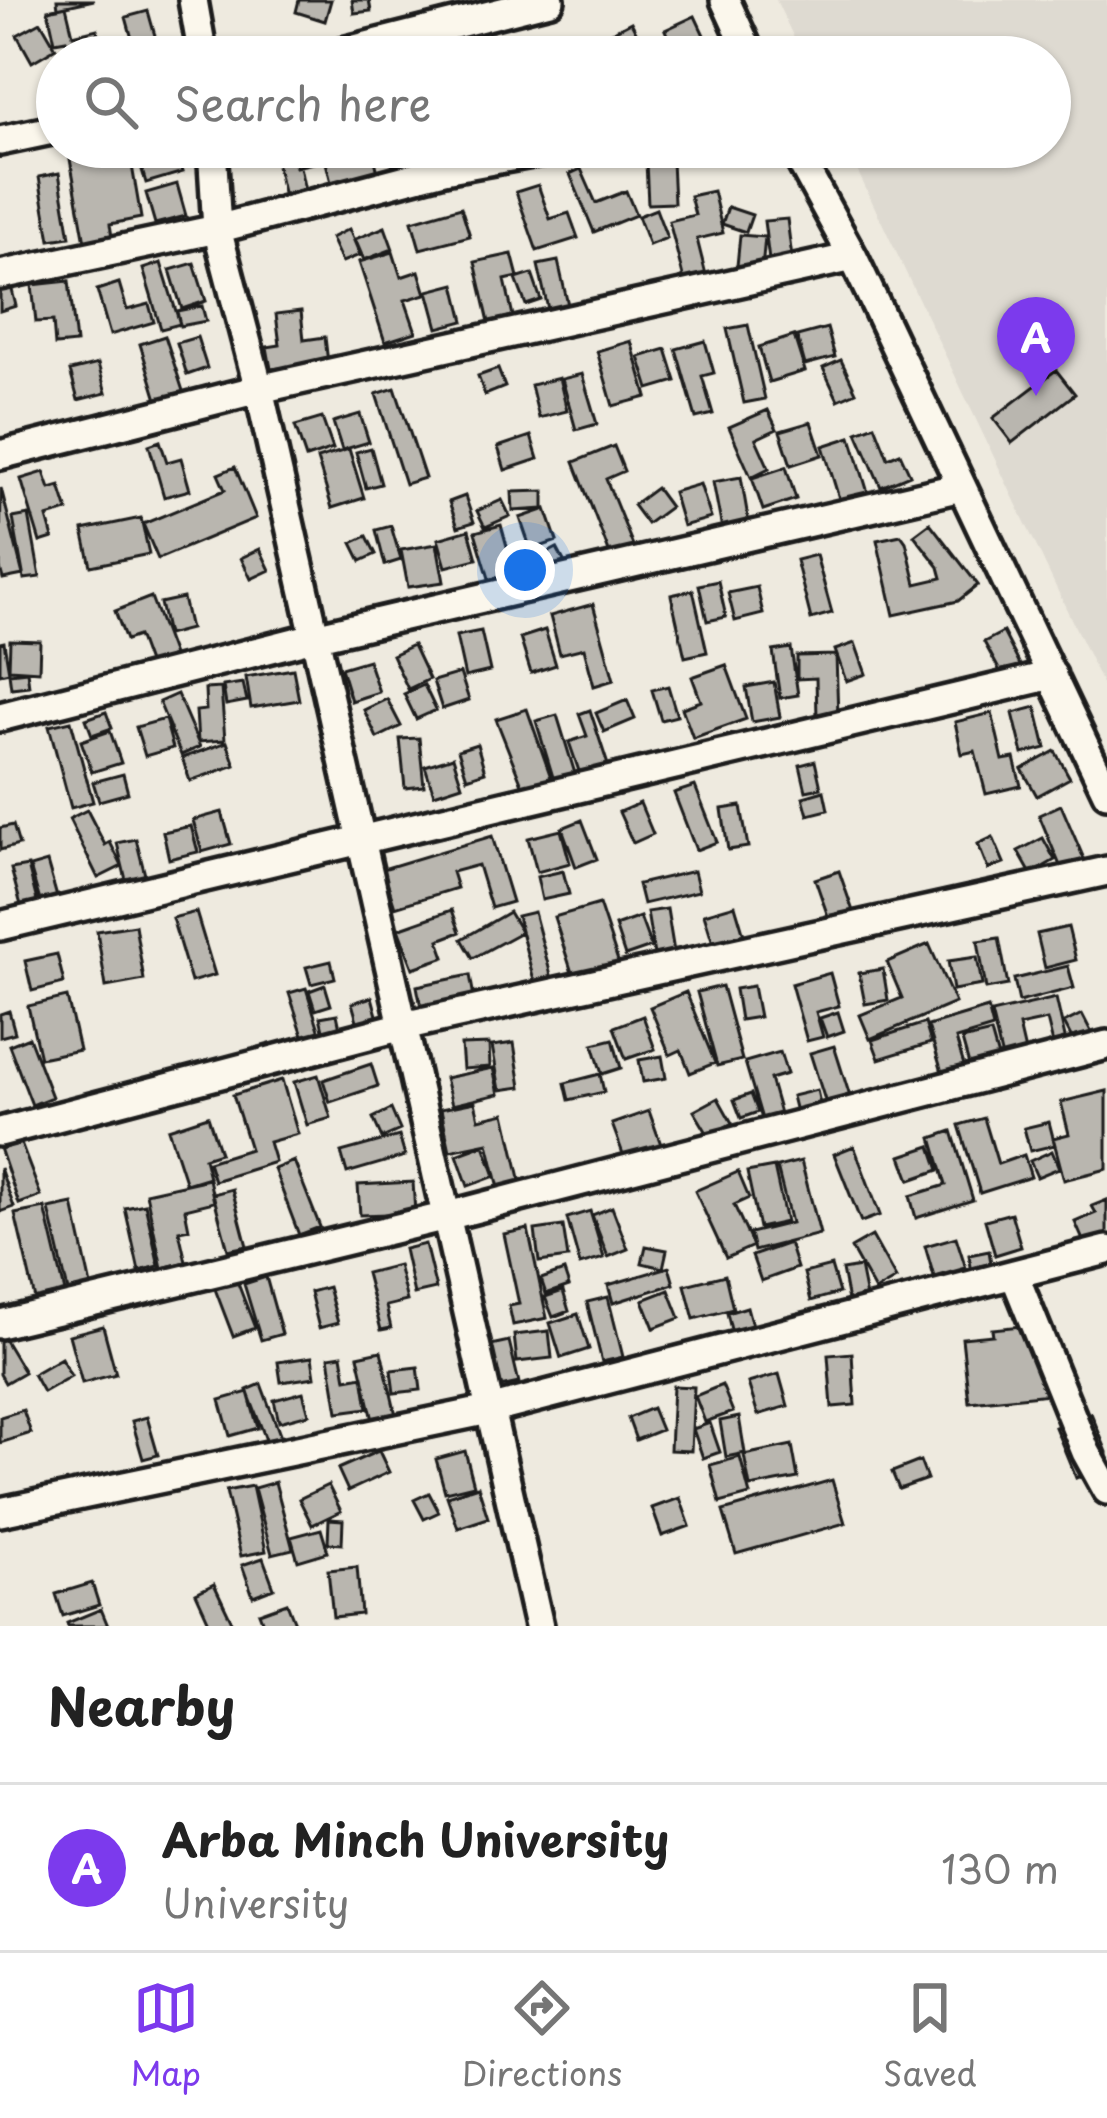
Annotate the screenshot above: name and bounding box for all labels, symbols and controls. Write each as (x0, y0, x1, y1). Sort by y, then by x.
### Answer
search box (36, 36, 1071, 168)
text: Search here (174, 68, 431, 136)
icon: search (78, 69, 144, 135)
pin: A (997, 297, 1075, 396)
your location (495, 540, 555, 600)
text: Nearby (48, 1666, 235, 1743)
text: Arba Minch University (162, 1804, 669, 1872)
text: A (72, 1838, 102, 1897)
text: 130 m (941, 1838, 1059, 1897)
text: University (162, 1872, 349, 1931)
tab: Map (130, 1975, 201, 2097)
tab: Directions (462, 1975, 622, 2097)
tab: Saved (883, 1975, 977, 2097)

